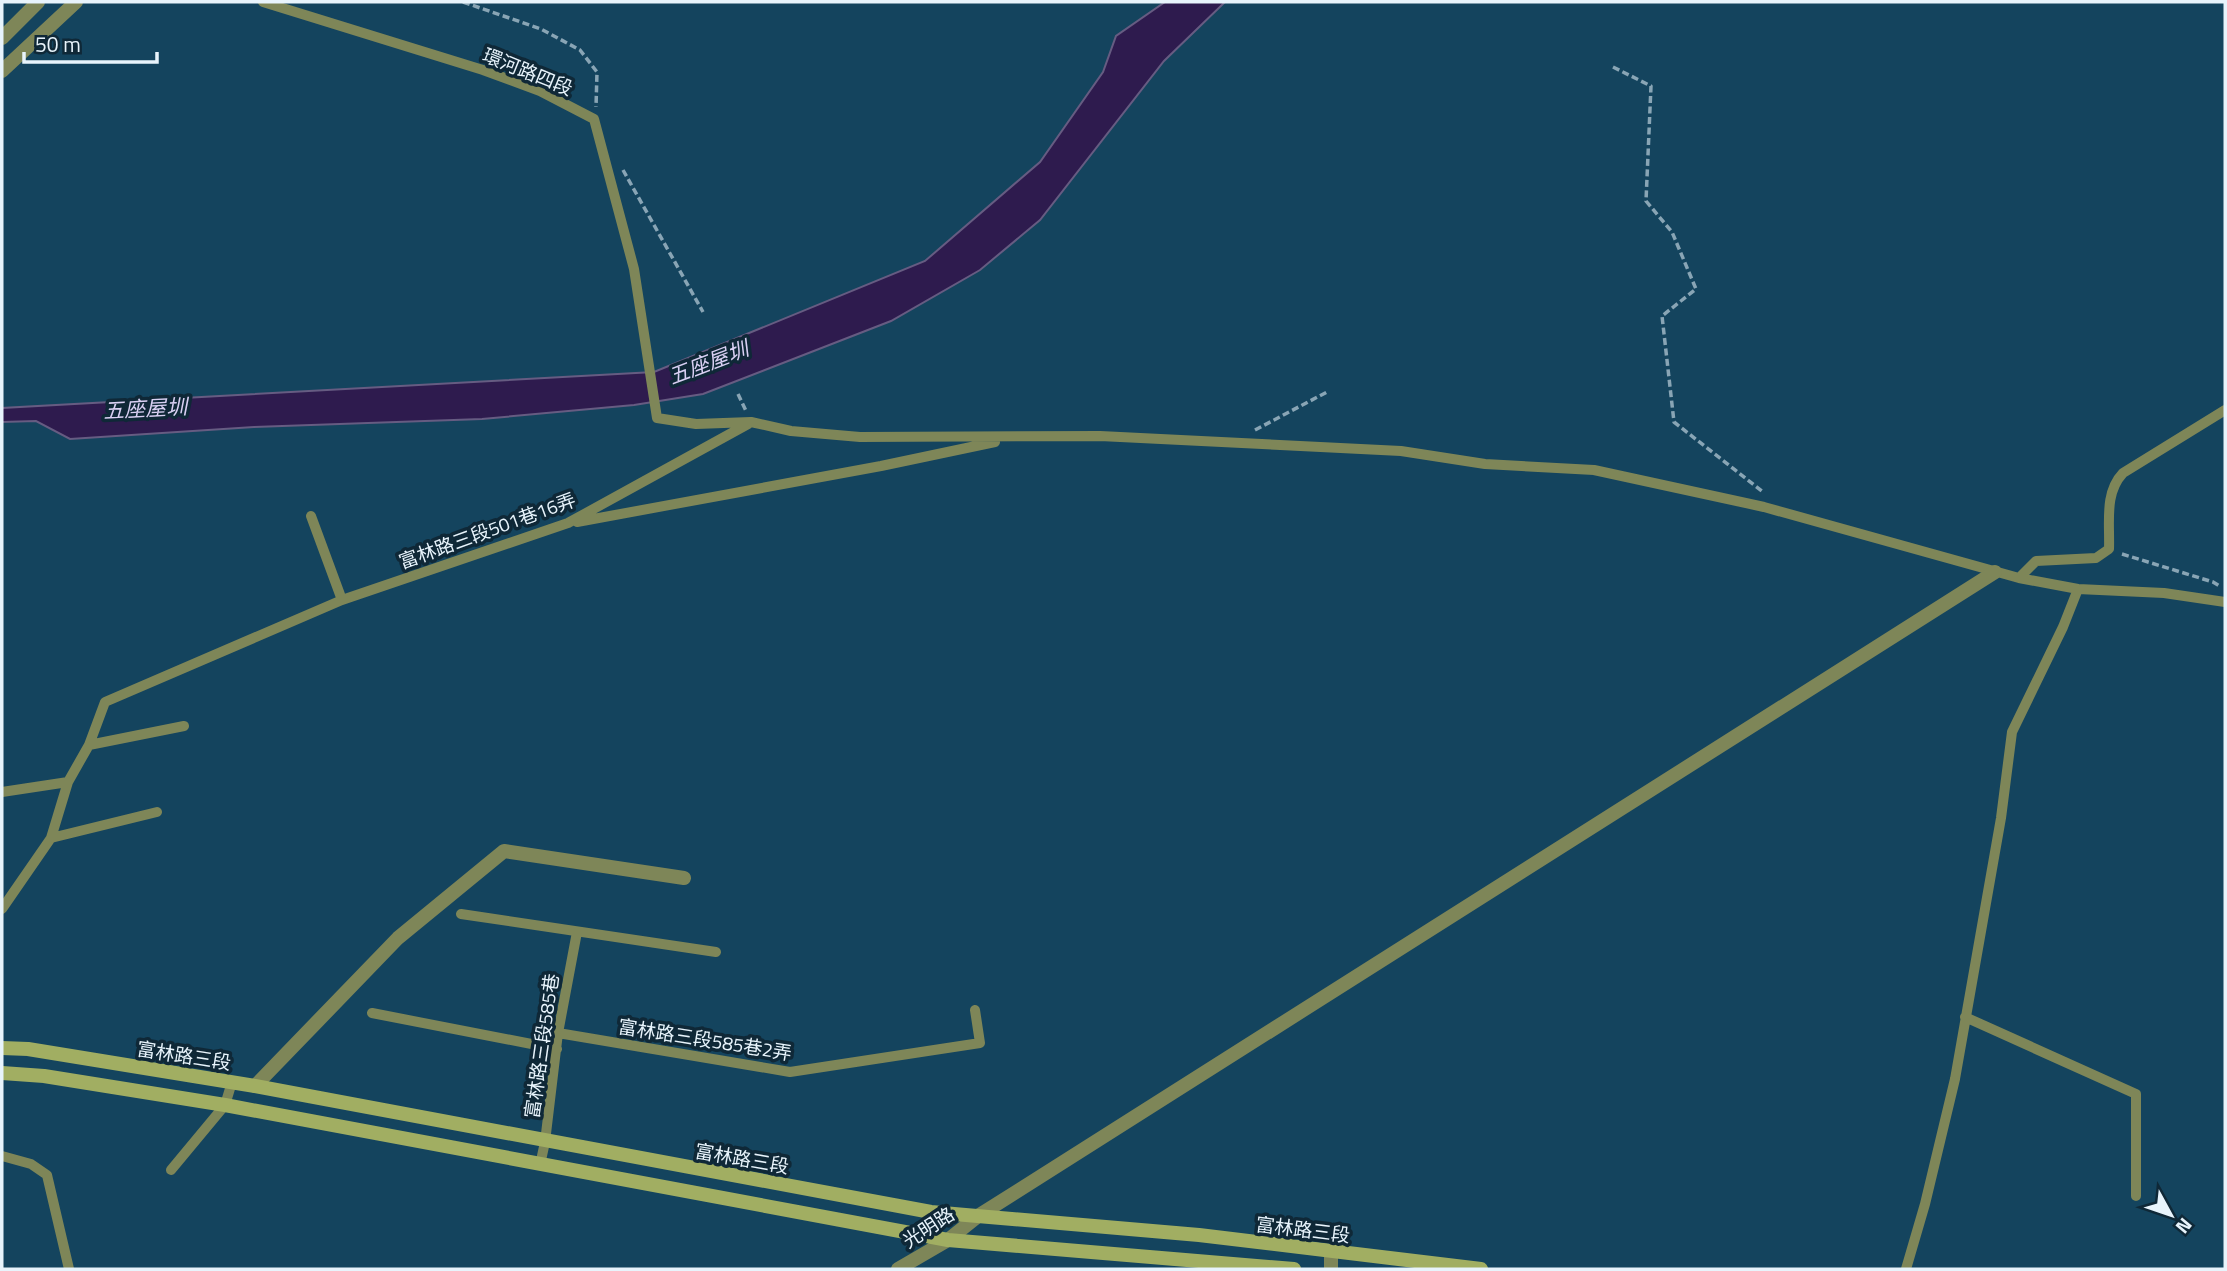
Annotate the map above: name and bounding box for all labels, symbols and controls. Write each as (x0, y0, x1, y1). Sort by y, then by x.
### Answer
scale bar (24, 21, 158, 65)
text: 50 m (35, 28, 81, 60)
street label: 環河路四段 (479, 40, 577, 102)
water label: 五座屋圳 (663, 331, 756, 392)
water label: 五座屋圳 (102, 390, 191, 426)
street label: 富林路三段501巷16弄 (395, 485, 579, 575)
street label: 富林路三段585巷 (516, 972, 566, 1120)
street label: 富林路三段585巷2弄 (616, 1011, 794, 1067)
street label: 富林路三段 (135, 1033, 233, 1077)
street label: 富林路三段 (693, 1135, 791, 1181)
north arrow (2136, 1180, 2206, 1250)
street label: 光明路 (896, 1199, 960, 1255)
street label: 富林路三段 (1254, 1209, 1352, 1249)
text: N (2169, 1212, 2200, 1241)

